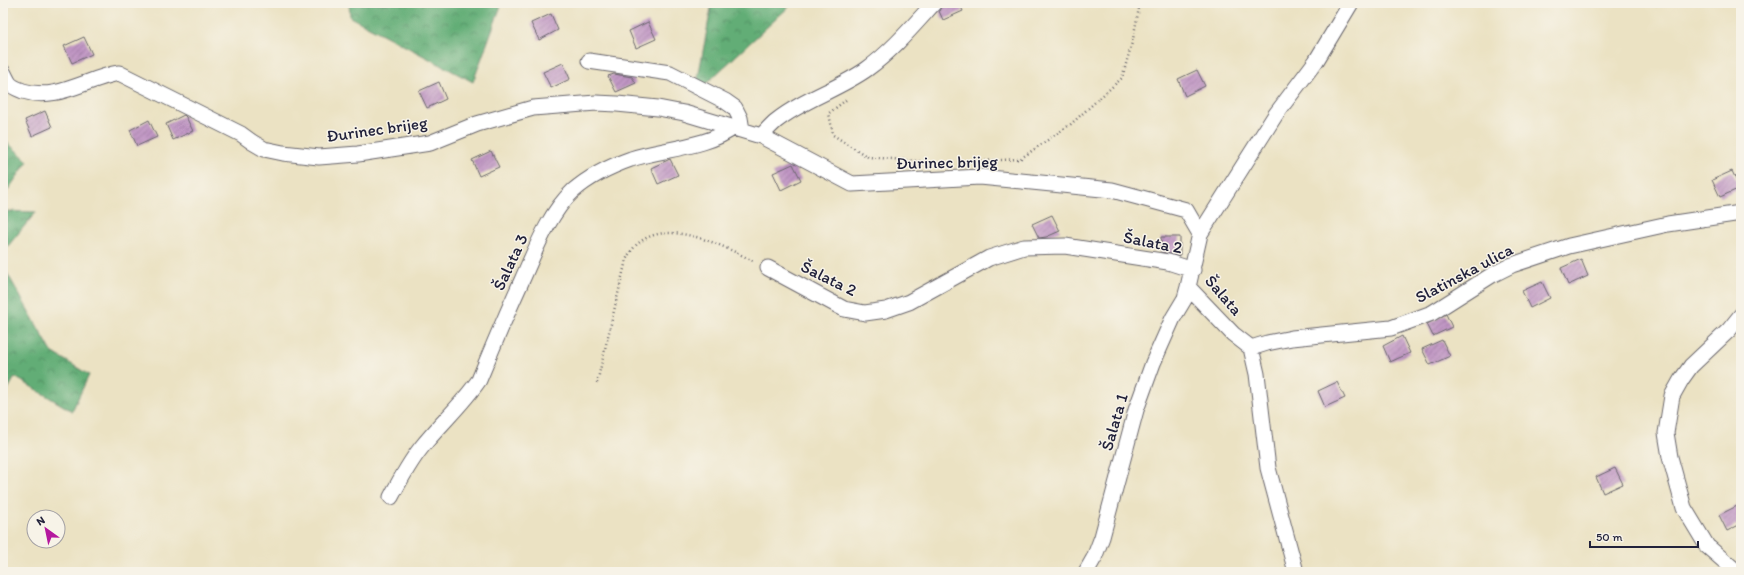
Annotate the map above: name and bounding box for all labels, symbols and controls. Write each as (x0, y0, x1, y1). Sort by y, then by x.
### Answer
street label: Đurinec brijeg (325, 112, 429, 146)
street label: Đurinec brijeg (896, 151, 998, 173)
street label: Šalata 2 (1122, 226, 1184, 258)
street label: Šalata 3 (488, 231, 532, 293)
street label: Slatinska ulica (1412, 239, 1516, 307)
street label: Šalata 2 (798, 256, 860, 300)
street label: Šalata (1201, 271, 1247, 319)
street label: Šalata 1 (1096, 391, 1132, 453)
north arrow (26, 509, 66, 549)
text: N (34, 514, 47, 529)
scale bar (1590, 523, 1698, 549)
text: 50 m (1596, 530, 1622, 544)

